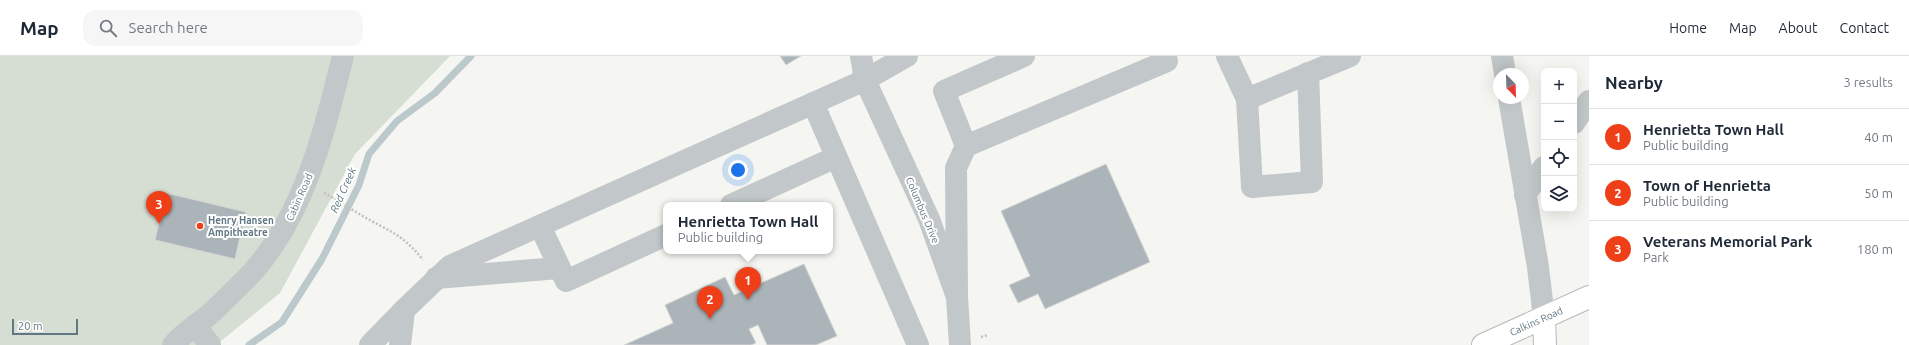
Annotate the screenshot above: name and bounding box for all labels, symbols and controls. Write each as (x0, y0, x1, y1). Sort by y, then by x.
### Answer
search box (83, 10, 363, 46)
text: Map (20, 17, 59, 39)
icon: search (97, 17, 119, 39)
text: Search here (129, 19, 208, 36)
text: Home (1669, 20, 1707, 36)
text: Map (1729, 20, 1757, 36)
text: About (1779, 20, 1818, 36)
text: Contact (1840, 20, 1889, 36)
north arrow (1493, 68, 1529, 104)
map controls (1541, 68, 1577, 212)
button: + (1541, 68, 1577, 104)
text: Nearby (1605, 73, 1663, 92)
text: 3 results (1843, 75, 1893, 89)
button: − (1541, 104, 1577, 140)
text: Henrietta Town Hall (1643, 121, 1784, 138)
text: 1 (1614, 130, 1622, 144)
text: 40 m (1864, 130, 1893, 144)
text: Public building (1643, 138, 1729, 152)
button: locate (1541, 140, 1577, 176)
your location (728, 160, 748, 180)
water label: Red Creek (328, 165, 359, 215)
street label: Cabin Road (284, 172, 315, 223)
street label: Columbus Drive (904, 175, 941, 245)
button: layers (1541, 176, 1577, 212)
text: Town of Henrietta (1643, 177, 1771, 194)
text: 2 (1614, 186, 1622, 200)
text: 50 m (1864, 186, 1893, 200)
pin: 3 (146, 191, 172, 224)
text: Public building (1643, 194, 1729, 208)
popup (663, 202, 833, 254)
text: Henrietta Town Hall (678, 213, 818, 230)
place label: Henry Hansen Ampitheatre (208, 215, 274, 238)
marker: Henry Hansen Ampitheatre (195, 221, 205, 231)
text: Public building (678, 230, 763, 244)
text: Veterans Memorial Park (1643, 233, 1812, 250)
text: 3 (1614, 242, 1622, 256)
text: 180 m (1857, 242, 1893, 256)
text: Park (1643, 250, 1669, 264)
pin: 1 (735, 267, 761, 300)
pin: 2 (697, 286, 723, 319)
street label: Calkins Road (1508, 305, 1565, 338)
scale bar (12, 317, 78, 336)
text: 20 m (18, 320, 42, 332)

